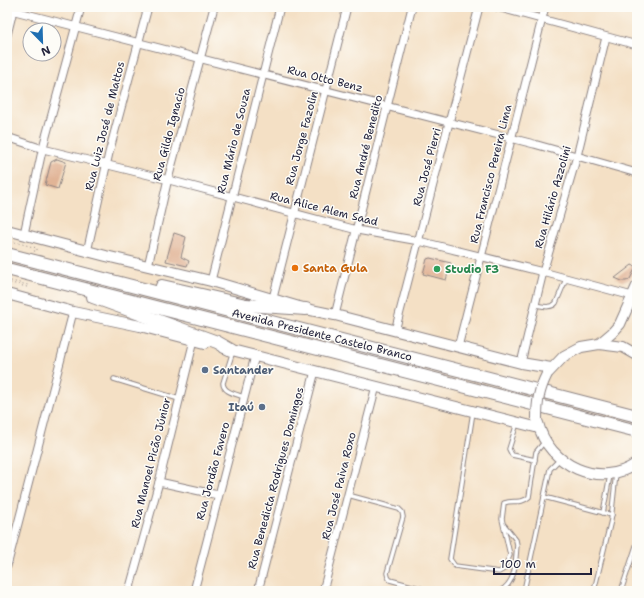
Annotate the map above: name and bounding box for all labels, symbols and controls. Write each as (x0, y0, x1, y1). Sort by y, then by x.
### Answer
north arrow (22, 22, 62, 62)
text: N (39, 42, 53, 59)
street label: Rua Luiz José de Mattos (82, 60, 128, 192)
street label: Rua Otto Benz (286, 62, 364, 96)
street label: Rua Gildo Ignacio (149, 85, 189, 183)
street label: Rua Mário de Souza (214, 86, 254, 195)
street label: Rua Jorge Fazolin (282, 89, 322, 187)
street label: Rua André Benedito (346, 93, 386, 201)
street label: Rua Francisco Pereira Lima (466, 103, 516, 245)
street label: Rua José Pierri (409, 126, 445, 208)
street label: Rua Hilário Azzolini (531, 144, 575, 250)
street label: Rua Alice Alem Saad (268, 188, 380, 230)
place label: Santa Gula (303, 261, 368, 276)
place label: Studio F3 (445, 262, 499, 277)
marker: Santa Gula (290, 263, 300, 273)
marker: Studio F3 (432, 264, 442, 274)
street label: Avenida Presidente Castelo Branco (230, 305, 414, 365)
place label: Santander (213, 363, 274, 378)
marker: Santander (200, 365, 210, 375)
street label: Rua Benedicta Rodrigues Domingos (244, 385, 308, 571)
street label: Rua Manoel Picão Júnior (128, 396, 174, 530)
place label: Itaú (228, 400, 254, 415)
marker: Itaú (257, 402, 267, 412)
street label: Rua Jordão Favero (193, 420, 233, 522)
street label: Rua José Paiva Roxo (318, 430, 360, 541)
scale bar (494, 550, 591, 576)
text: 100 m (500, 556, 536, 572)

